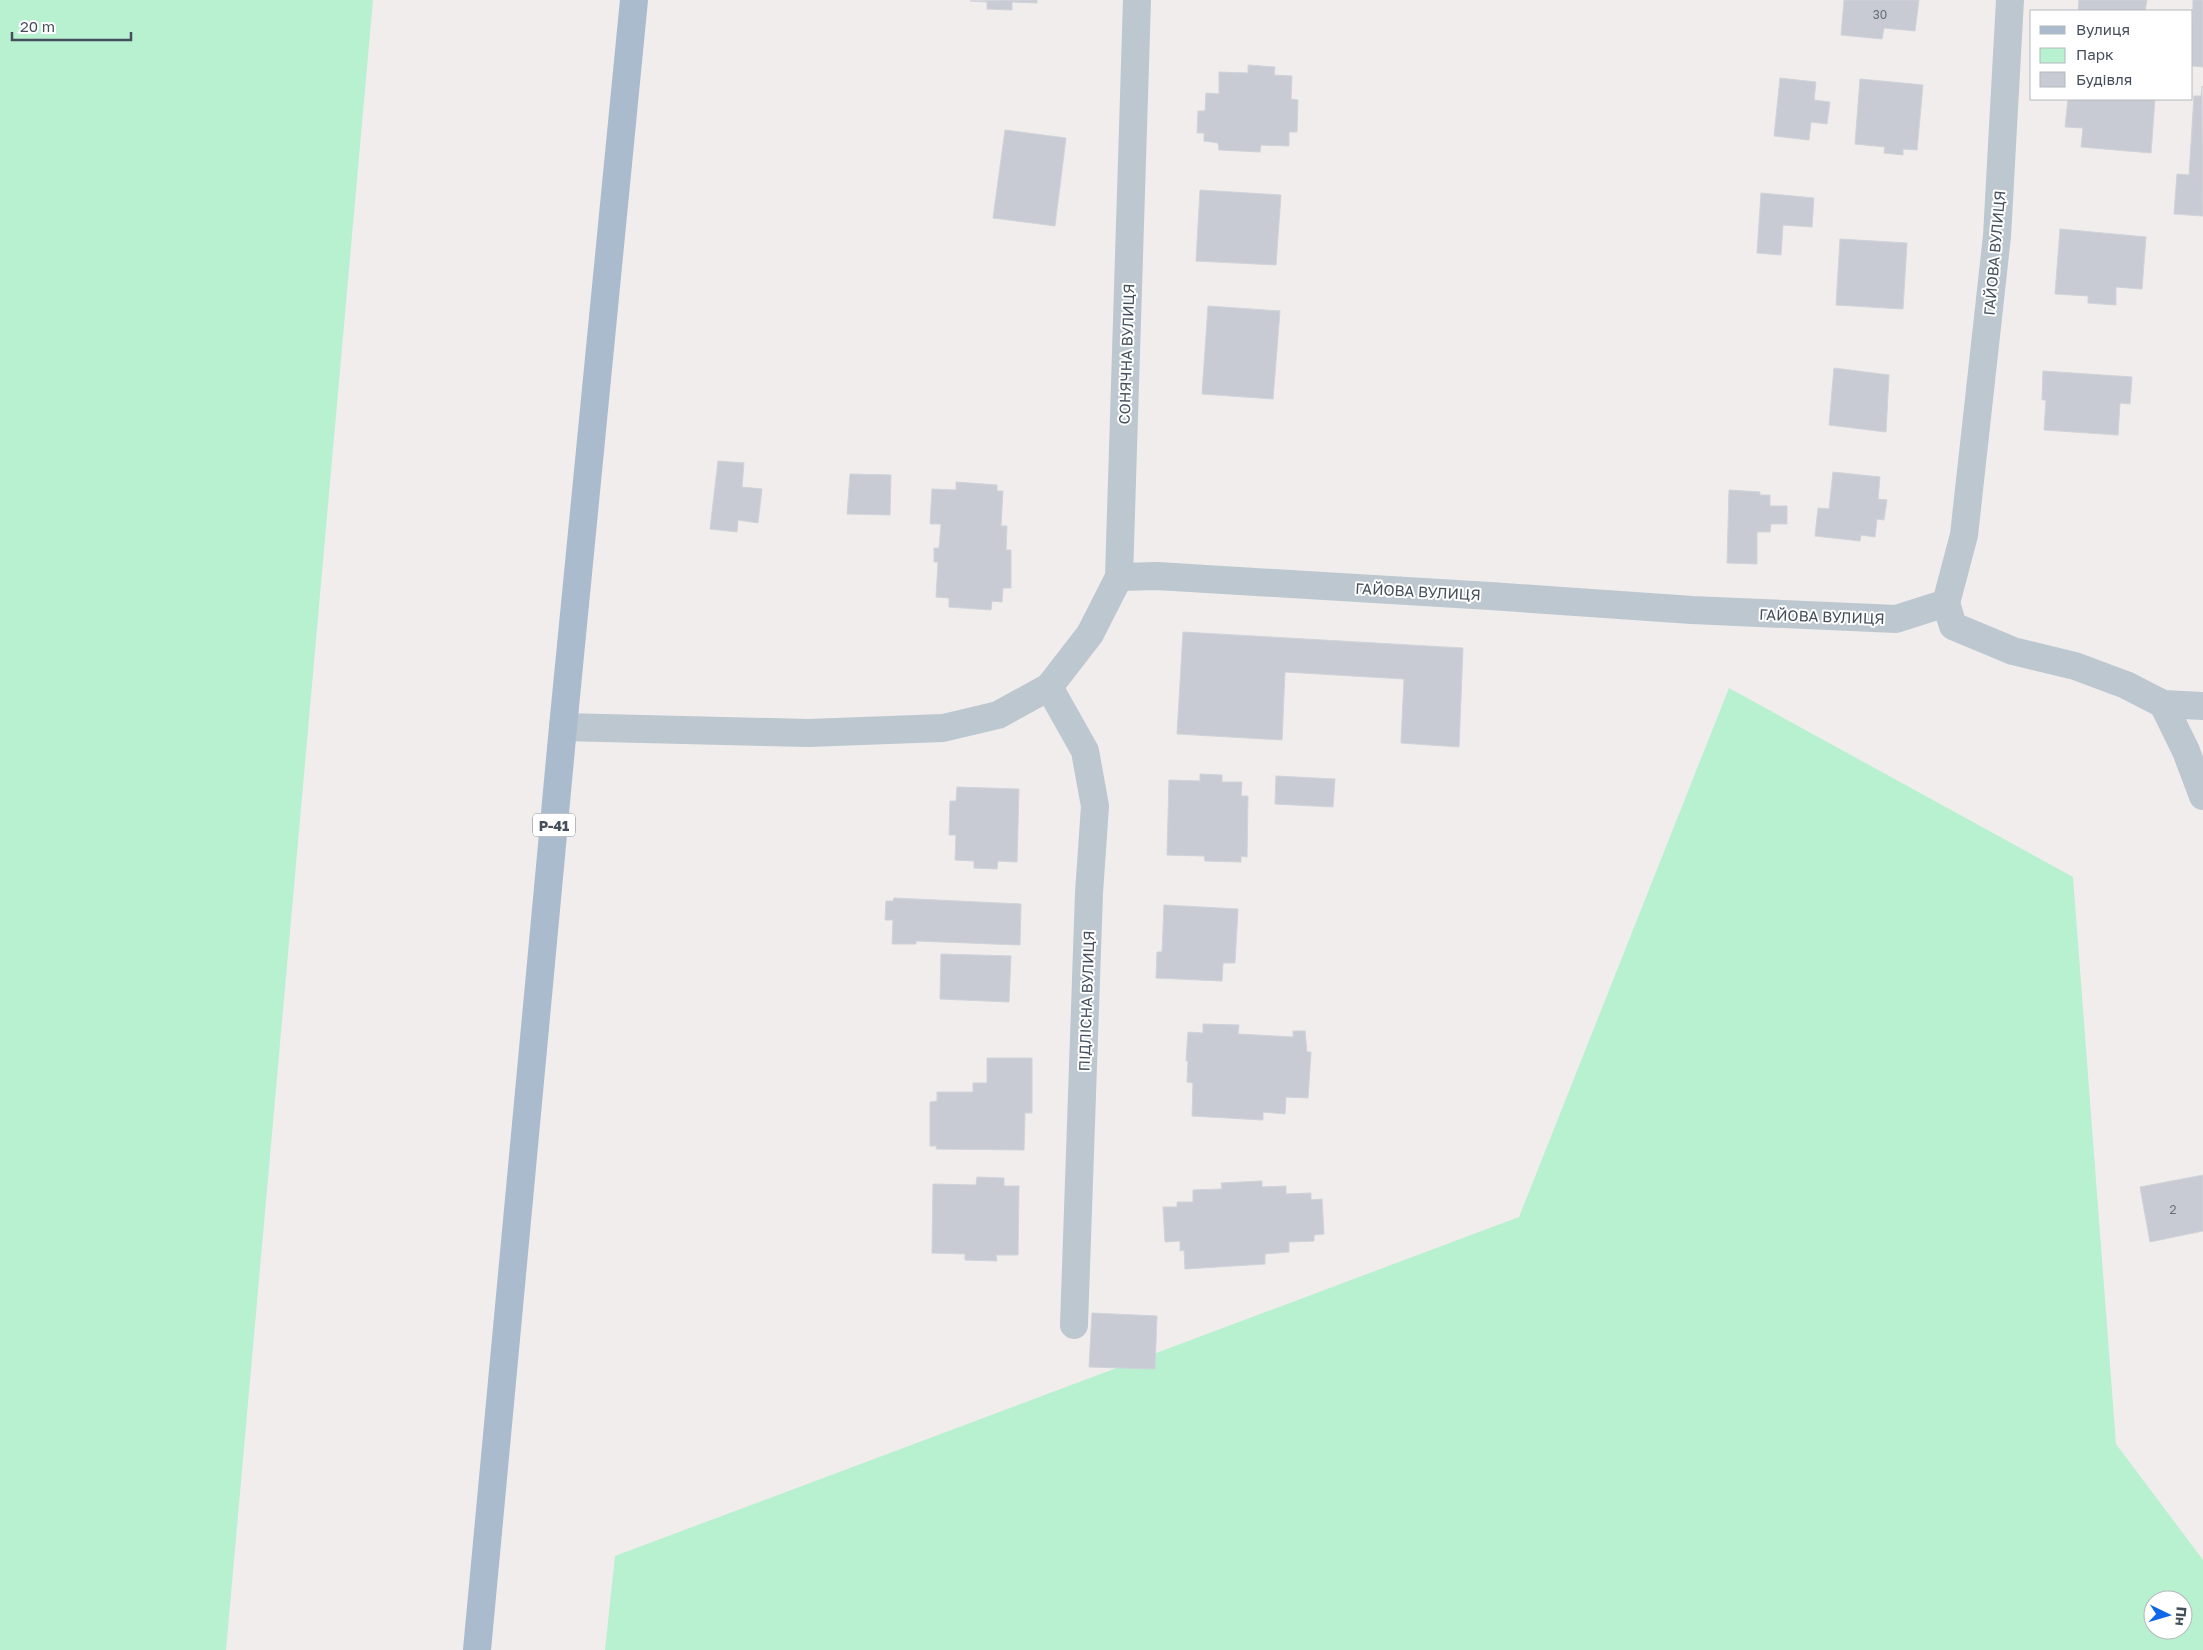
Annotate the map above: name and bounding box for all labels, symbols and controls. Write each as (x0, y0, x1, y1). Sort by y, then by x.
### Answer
house number: 30 (1873, 7, 1887, 22)
scale bar (12, 10, 131, 42)
legend (2030, 10, 2193, 100)
text: 20 m (20, 17, 55, 35)
text: Вулиця (2076, 20, 2130, 38)
text: Парк (2076, 45, 2114, 63)
text: Будівля (2076, 70, 2132, 88)
street label: ГАЙОВА ВУЛИЦЯ (1980, 190, 2008, 316)
street label: СОНЯЧНА ВУЛИЦЯ (1115, 283, 1137, 425)
street label: ГАЙОВА ВУЛИЦЯ (1355, 579, 1481, 603)
street label: ГАЙОВА ВУЛИЦЯ (1759, 605, 1885, 627)
road number: Р-41 (533, 814, 575, 836)
street label: ПІДЛІСНА ВУЛИЦЯ (1075, 930, 1097, 1072)
house number: 2 (2170, 1202, 2177, 1217)
north arrow (2143, 1590, 2193, 1640)
text: Пн (2172, 1606, 2191, 1626)

